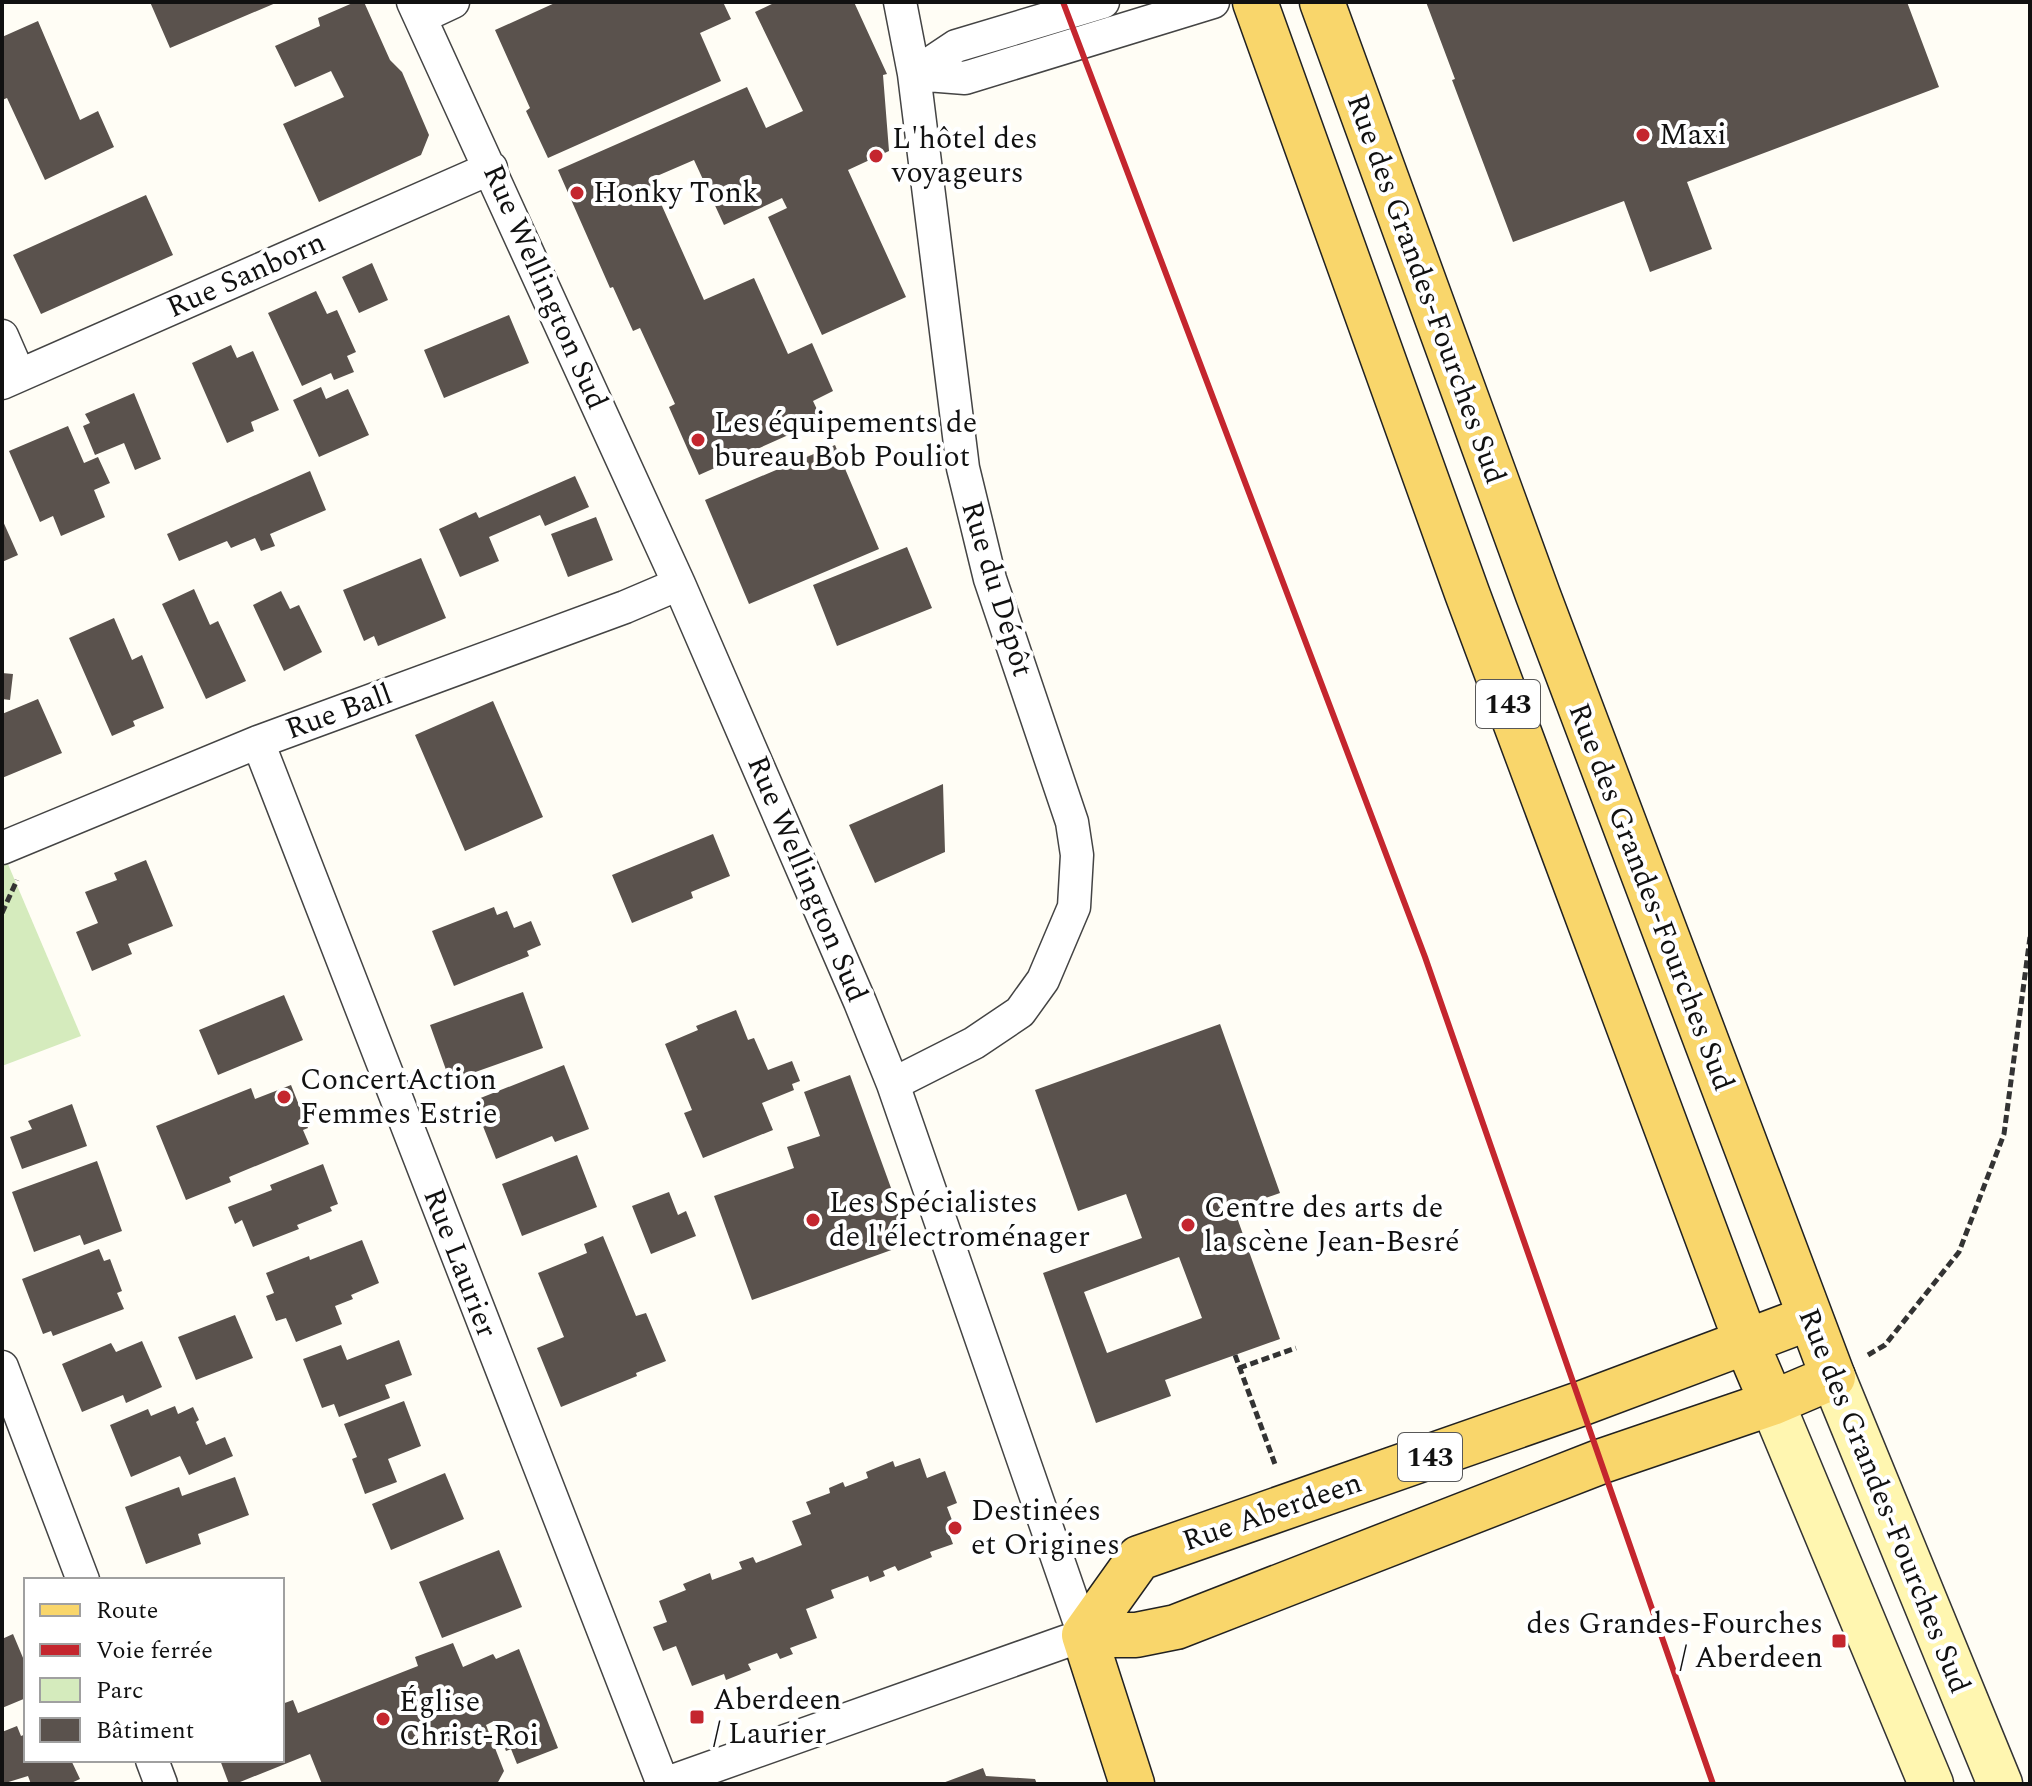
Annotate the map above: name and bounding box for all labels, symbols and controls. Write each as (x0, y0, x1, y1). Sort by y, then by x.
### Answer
street label: Rue des Grandes-Fourches Sud (1334, 87, 1518, 491)
place label: Maxi (1659, 112, 1727, 158)
place label: L'hôtel des voyageurs (891, 116, 1038, 196)
marker: Maxi (1634, 126, 1652, 144)
marker: L'hôtel des voyageurs (867, 147, 885, 165)
street label: Rue Wellington Sud (470, 157, 620, 417)
place label: Honky Tonk (593, 170, 759, 216)
marker: Honky Tonk (568, 184, 586, 202)
street label: Rue Sanborn (159, 220, 333, 330)
place label: Les équipements de bureau Bob Pouliot (714, 400, 977, 480)
marker: Les équipements de bureau Bob Pouliot (689, 431, 707, 449)
street label: Rue du Dépôt (948, 495, 1046, 683)
street label: Rue Ball (279, 671, 399, 753)
road number: 143 (1476, 680, 1540, 728)
street label: Rue des Grandes-Fourches Sud (1556, 696, 1746, 1098)
street label: Rue Wellington Sud (734, 748, 880, 1010)
place label: ConcertAction Femmes Estrie (300, 1057, 498, 1137)
marker: ConcertAction Femmes Estrie (275, 1088, 293, 1106)
place label: Les Spécialistes de l'électroménager (829, 1180, 1090, 1260)
street label: Rue Laurier (410, 1182, 510, 1345)
place label: Centre des arts de la scène Jean-Besré (1204, 1185, 1459, 1265)
marker: Les Spécialistes de l'électroménager (804, 1211, 822, 1229)
marker: Centre des arts de la scène Jean-Besré (1179, 1216, 1197, 1234)
street label: Rue des Grandes-Fourches Sud (1785, 1301, 1983, 1701)
road number: 143 (1398, 1433, 1462, 1481)
street label: Rue Aberdeen (1176, 1460, 1368, 1564)
place label: Destinées et Origines (971, 1488, 1120, 1568)
marker: Destinées et Origines (946, 1519, 964, 1537)
legend (24, 1578, 284, 1762)
text: Route (96, 1593, 158, 1629)
place label: des Grandes-Fourches / Aberdeen (1527, 1601, 1823, 1681)
marker: des Grandes-Fourches / Aberdeen (1830, 1632, 1848, 1650)
text: Voie ferrée (96, 1633, 213, 1669)
text: Parc (96, 1673, 144, 1709)
place label: Aberdeen / Laurier (713, 1677, 842, 1757)
place label: Église Christ-Roi (399, 1679, 539, 1759)
marker: Aberdeen / Laurier (688, 1708, 706, 1726)
marker: Église Christ-Roi (374, 1710, 392, 1728)
text: Bâtiment (96, 1713, 194, 1749)

